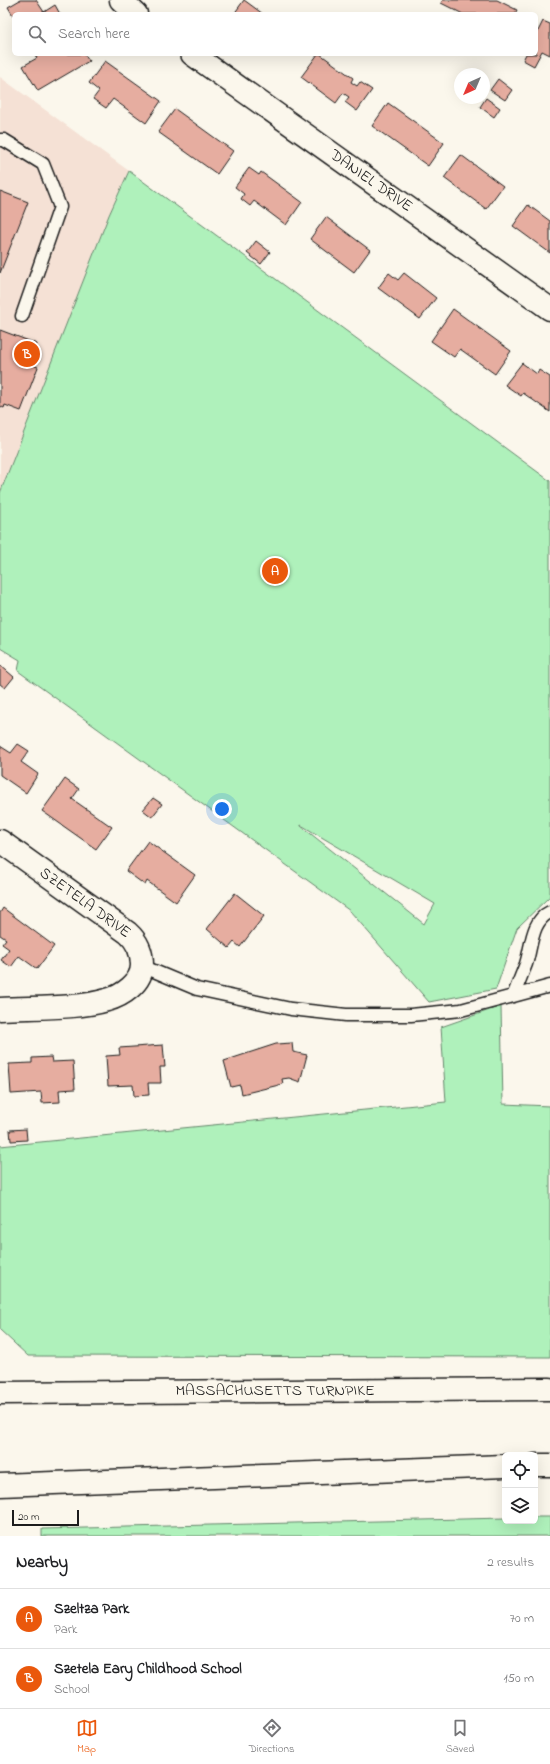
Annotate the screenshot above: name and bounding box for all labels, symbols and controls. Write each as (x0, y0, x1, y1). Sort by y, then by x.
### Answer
search box (12, 12, 538, 56)
icon: search (26, 23, 48, 45)
text: Search here (58, 23, 130, 45)
north arrow (454, 68, 490, 104)
street label: DANIEL DRIVE (324, 143, 417, 218)
pin: B (14, 339, 40, 369)
pin: A (262, 556, 288, 586)
your location (212, 799, 232, 819)
street label: SZETELA DRIVE (34, 861, 136, 945)
street label: MASSACHUSETTS TURNPIKE (175, 1379, 375, 1403)
map controls (502, 1452, 538, 1524)
button: locate (502, 1452, 538, 1488)
button: layers (502, 1488, 538, 1524)
scale bar (12, 1508, 79, 1527)
text: 20 m (18, 1509, 40, 1525)
text: Nearby (16, 1550, 68, 1575)
text: 2 results (487, 1553, 534, 1572)
text: Szeltza Park (54, 1598, 129, 1620)
text: A (25, 1609, 33, 1628)
text: 70 m (510, 1609, 534, 1628)
text: Park (54, 1620, 78, 1639)
text: Szetela Eary Childhood School (54, 1658, 242, 1680)
text: B (25, 1669, 33, 1688)
text: 150 m (503, 1669, 534, 1688)
text: School (54, 1680, 90, 1699)
tab: Map (76, 1717, 98, 1757)
tab: Directions (249, 1717, 294, 1757)
tab: Saved (446, 1717, 474, 1757)

